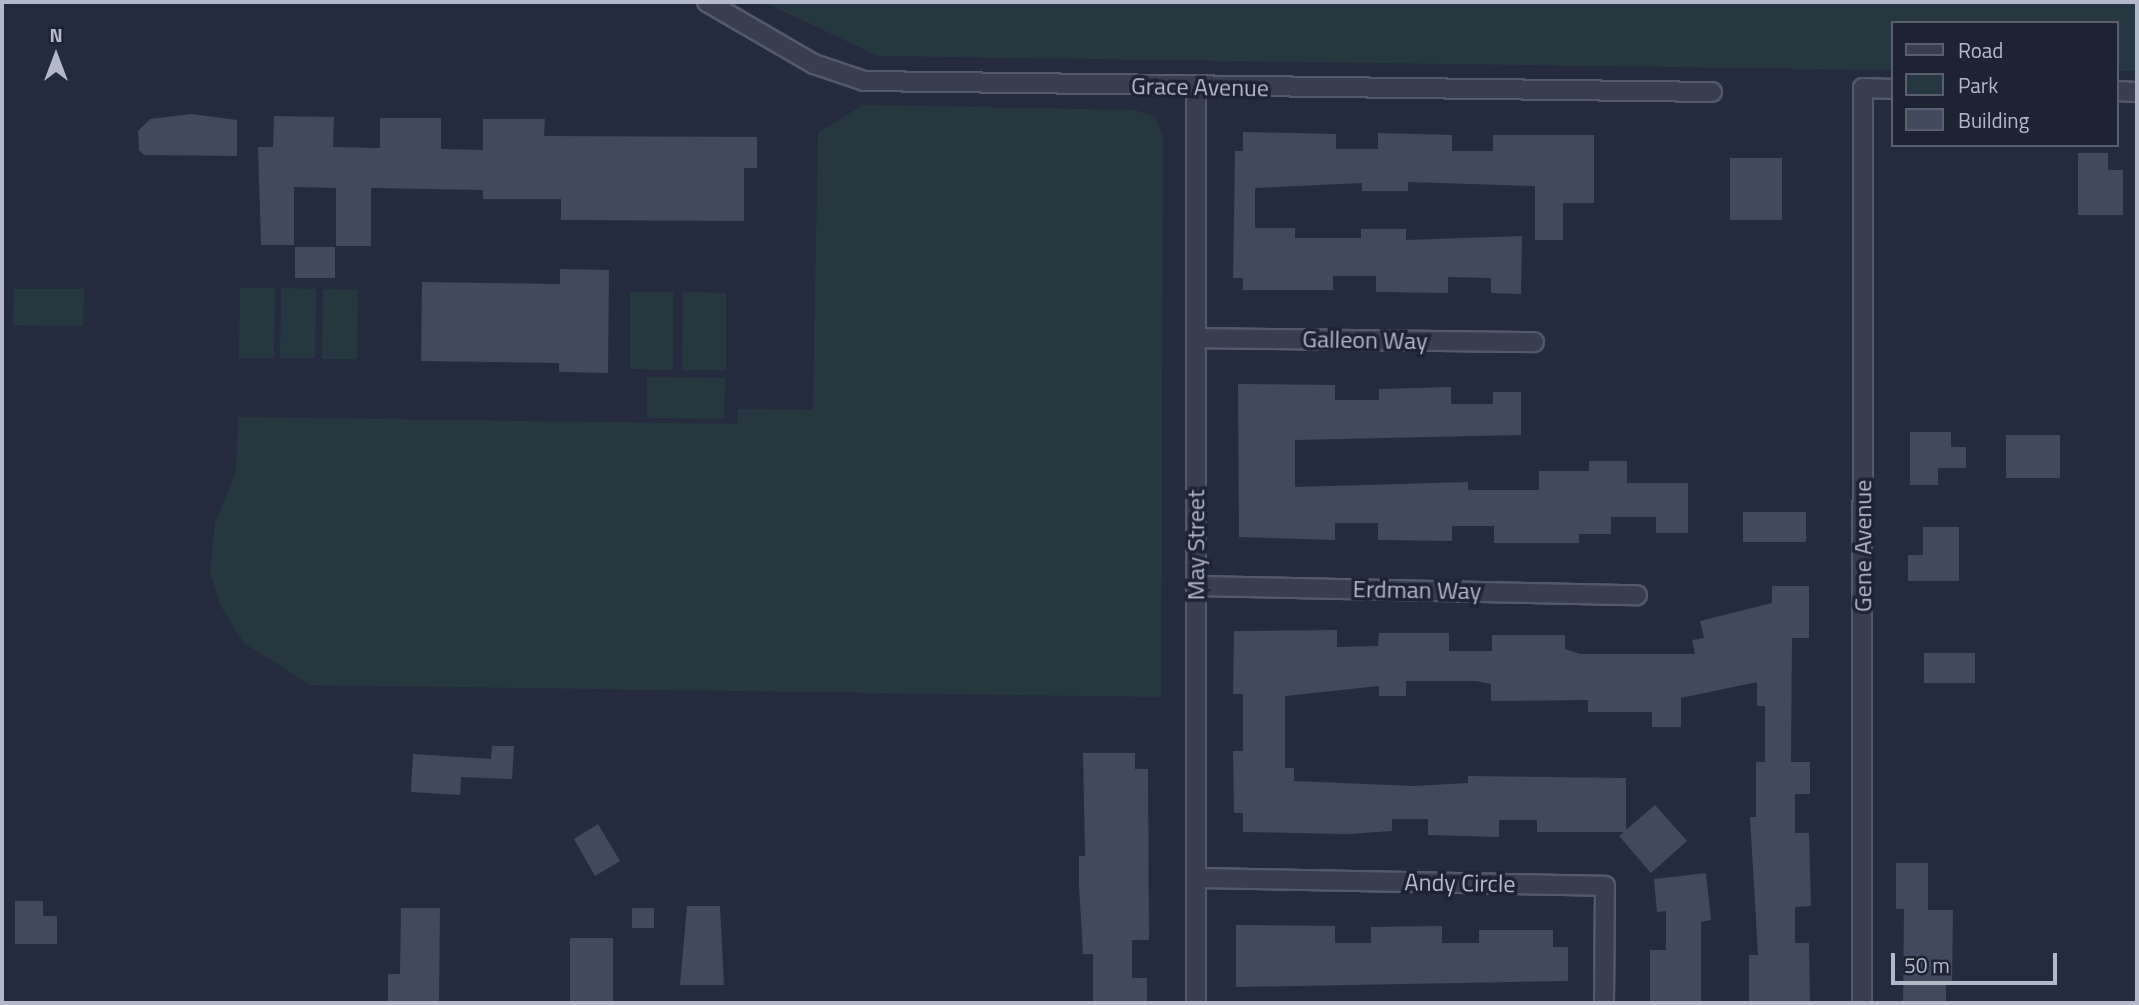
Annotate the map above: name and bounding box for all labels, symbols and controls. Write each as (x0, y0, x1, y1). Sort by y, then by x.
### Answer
text: N (49, 20, 63, 49)
north arrow (21, 21, 91, 91)
legend (1890, 21, 2118, 147)
text: Road (1958, 34, 2003, 66)
text: Park (1958, 69, 1998, 101)
street label: Grace Avenue (1131, 71, 1269, 103)
text: Building (1958, 104, 2029, 136)
street label: Galleon Way (1302, 325, 1428, 355)
street label: Gene Avenue (1849, 480, 1877, 612)
street label: May Street (1182, 490, 1210, 600)
street label: Erdman Way (1352, 574, 1482, 606)
street label: Andy Circle (1404, 868, 1516, 898)
scale bar (1894, 939, 2060, 983)
text: 50 m (1904, 949, 1950, 981)

